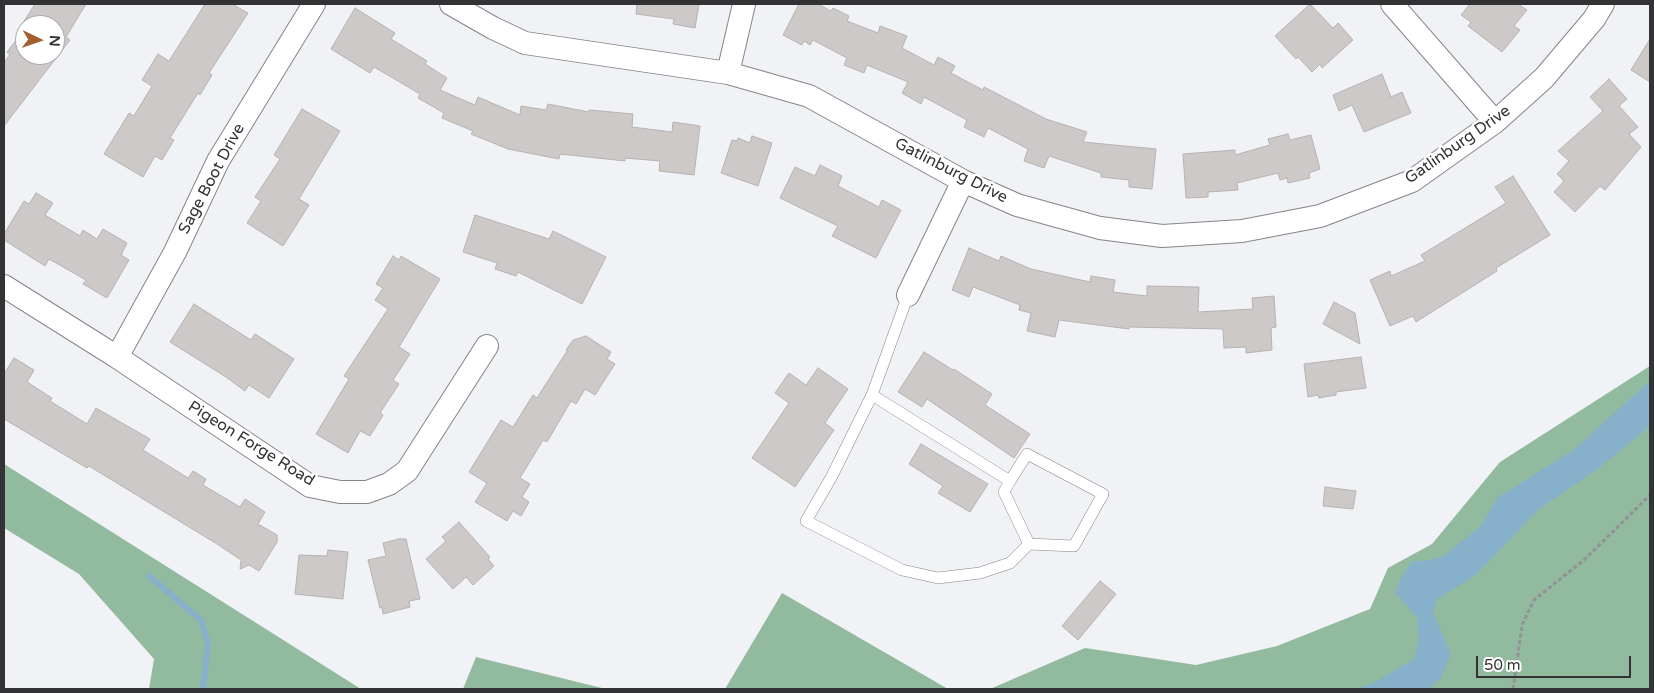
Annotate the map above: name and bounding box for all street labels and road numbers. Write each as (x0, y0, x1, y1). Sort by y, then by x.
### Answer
street label: Gatlinburg Drive (1402, 102, 1514, 188)
street label: Sage Boot Drive (175, 121, 249, 237)
street label: Gatlinburg Drive (891, 134, 1011, 208)
street label: Pigeon Forge Road (184, 397, 318, 491)

